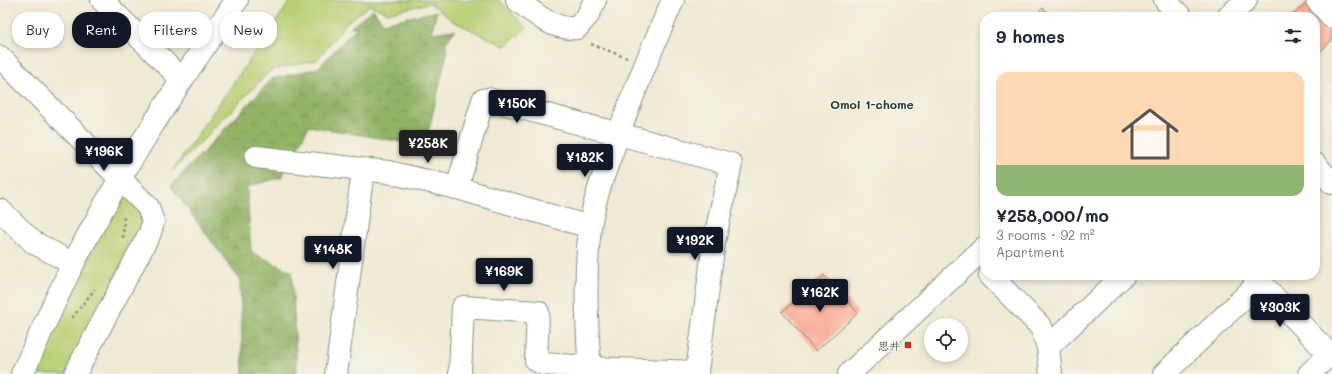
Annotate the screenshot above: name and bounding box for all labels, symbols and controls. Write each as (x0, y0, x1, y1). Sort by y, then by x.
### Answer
chip: Buy (12, 12, 64, 48)
chip: Rent (72, 12, 131, 48)
chip: Filters (139, 12, 212, 48)
chip: New (220, 12, 277, 48)
text: 9 homes (996, 25, 1065, 47)
icon: filters (1282, 25, 1304, 47)
pin: ¥150K (489, 90, 545, 124)
text: ¥150K (498, 94, 536, 111)
district label: Omoi 1-chome (830, 96, 914, 112)
icon: home (1114, 98, 1186, 170)
pin: ¥258K (400, 130, 456, 164)
text: ¥258K (408, 134, 448, 151)
pin: ¥196K (76, 138, 132, 172)
text: ¥196K (85, 142, 123, 159)
pin: ¥182K (557, 144, 613, 178)
text: ¥182K (566, 148, 604, 165)
text: ¥258,000/mo (996, 204, 1109, 226)
text: 3 rooms · 92 m² (996, 226, 1095, 243)
pin: ¥192K (667, 227, 723, 261)
text: ¥192K (676, 231, 714, 248)
pin: ¥148K (305, 236, 361, 270)
text: ¥148K (313, 240, 353, 257)
text: Apartment (996, 243, 1065, 260)
pin: ¥169K (476, 258, 532, 292)
text: ¥169K (485, 262, 523, 279)
pin: ¥162K (792, 279, 848, 313)
text: ¥162K (801, 283, 839, 300)
pin: ¥303K (1252, 294, 1308, 328)
text: ¥303K (1259, 298, 1301, 315)
map controls (924, 318, 968, 362)
button: locate (924, 318, 968, 362)
place label: 思井 (878, 338, 900, 353)
marker: 思井 (903, 340, 913, 350)

